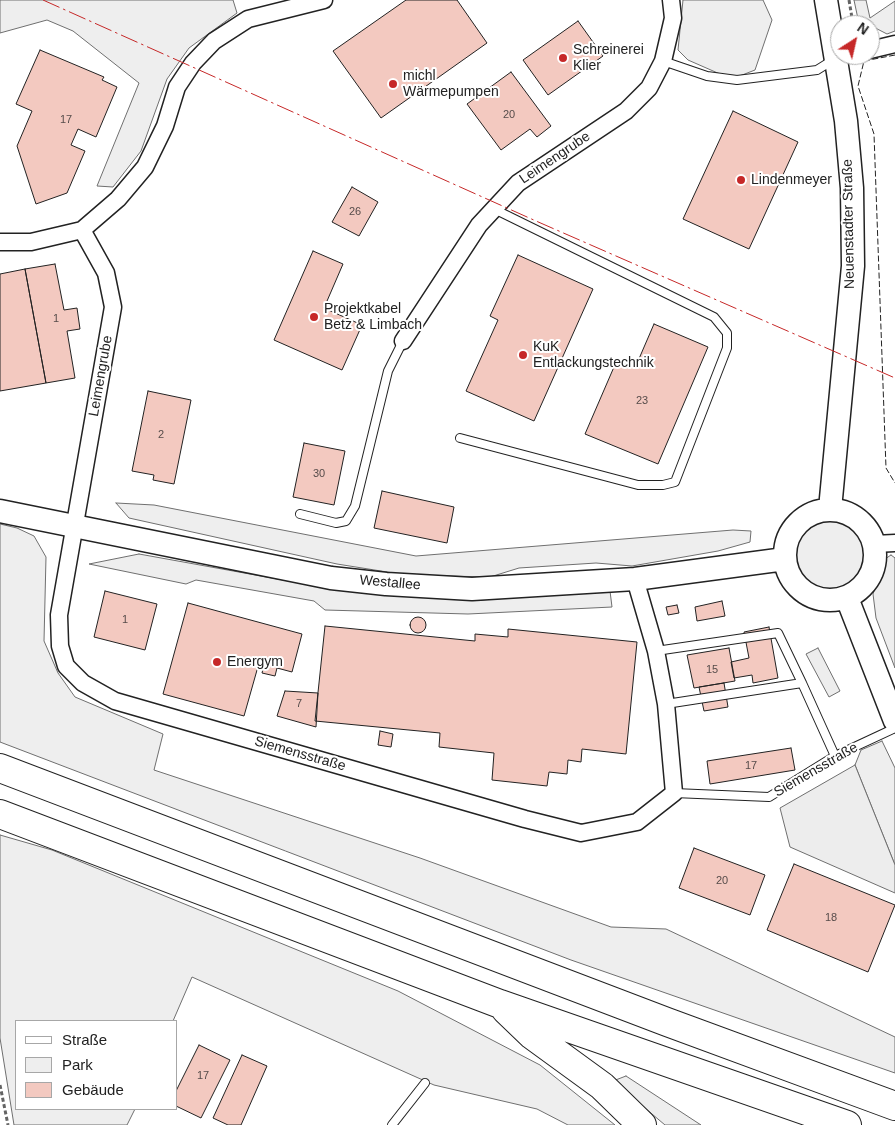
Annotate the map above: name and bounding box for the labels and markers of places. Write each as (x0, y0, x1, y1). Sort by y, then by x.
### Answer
place label: Schreinerei Klier (573, 42, 644, 74)
marker: Schreinerei Klier (557, 52, 569, 64)
place label: michl Wärmepumpen (403, 68, 499, 100)
marker: michl Wärmepumpen (387, 78, 399, 90)
place label: Lindenmeyer (751, 172, 832, 188)
marker: Lindenmeyer (735, 174, 747, 186)
place label: Projektkabel Betz & Limbach (324, 301, 422, 334)
marker: Projektkabel Betz & Limbach (308, 311, 320, 323)
place label: KuK Entlackungstechnik (533, 339, 654, 372)
marker: KuK Entlackungstechnik (517, 349, 529, 361)
place label: Energym (227, 654, 283, 670)
marker: Energym (211, 656, 223, 668)

